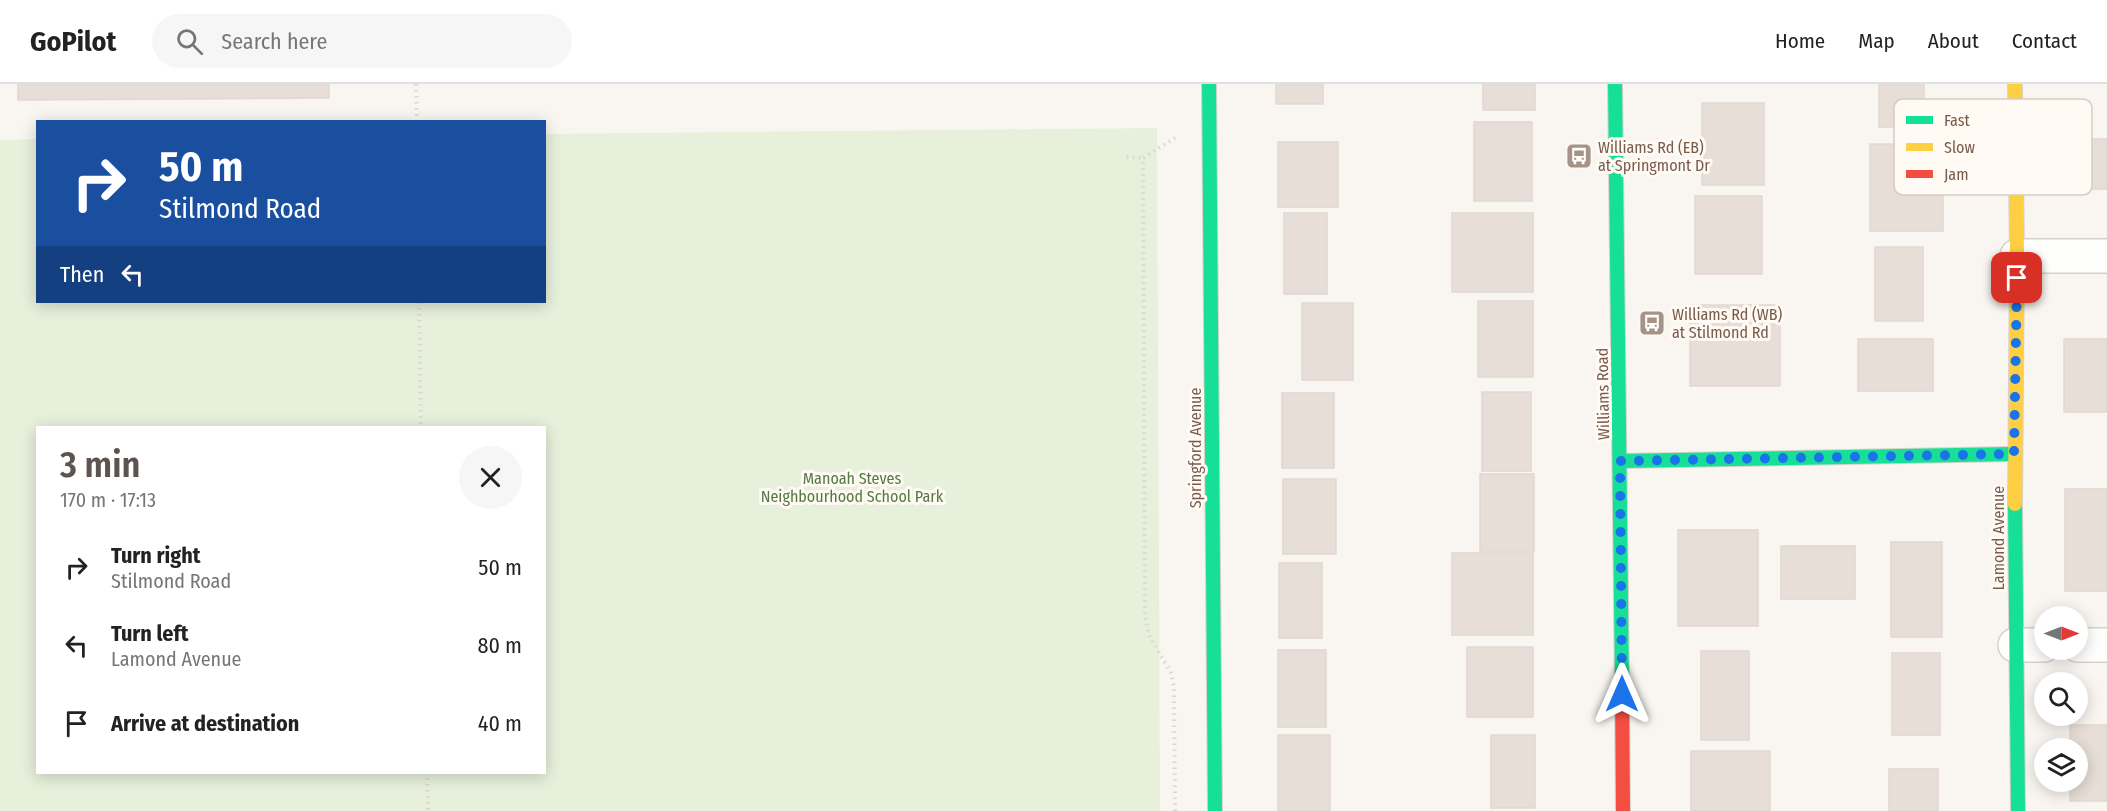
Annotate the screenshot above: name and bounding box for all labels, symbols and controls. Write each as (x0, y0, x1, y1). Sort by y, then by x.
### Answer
search box (152, 14, 572, 68)
text: GoPilot (30, 25, 116, 58)
icon: search (173, 25, 206, 58)
text: Search here (221, 28, 327, 55)
text: Home (1775, 28, 1825, 54)
text: Map (1858, 28, 1895, 54)
text: About (1928, 28, 1979, 54)
text: Contact (2012, 28, 2077, 54)
legend (1894, 99, 2092, 195)
text: Fast (1944, 111, 1971, 130)
place label: Williams Rd (EB) at Springmont Dr (1598, 138, 1710, 175)
text: Slow (1944, 138, 1975, 157)
bus stop icon: Williams Rd (EB) at Springmont Dr (1564, 141, 1594, 171)
text: 50 m (159, 142, 243, 192)
icon: right (60, 144, 138, 222)
text: Jam (1944, 165, 1969, 184)
text: Stilmond Road (159, 193, 321, 225)
pin (1991, 252, 2042, 303)
icon: left (116, 258, 149, 291)
text: Then (60, 261, 104, 288)
icon: arrive (2000, 261, 2033, 294)
place label: Williams Rd (WB) at Stilmond Rd (1672, 305, 1783, 342)
bus stop icon: Williams Rd (WB) at Stilmond Rd (1637, 308, 1667, 338)
street label: Williams Road (1593, 348, 1613, 440)
street label: Springford Avenue (1186, 388, 1205, 508)
text: 3 min (60, 443, 140, 487)
button: close (459, 446, 522, 509)
park label: Manoah Steves Neighbourhood School Park (761, 469, 944, 506)
street label: Lamond Avenue (1989, 486, 2008, 590)
text: 170 m · 17:13 (60, 488, 156, 512)
text: Turn right (111, 542, 200, 569)
icon: right (60, 551, 93, 584)
text: 50 m (478, 554, 522, 581)
text: Stilmond Road (111, 569, 231, 593)
north arrow (2034, 606, 2088, 660)
map controls (2034, 606, 2088, 792)
text: Turn left (111, 620, 189, 647)
icon: left (60, 629, 93, 662)
text: 80 m (477, 632, 522, 659)
text: Lamond Avenue (111, 647, 241, 671)
position arrow (1590, 662, 1654, 726)
button: search (2034, 672, 2088, 726)
icon: arrive (60, 707, 93, 740)
text: Arrive at destination (111, 710, 299, 737)
text: 40 m (478, 710, 522, 737)
button: layers (2034, 738, 2088, 792)

